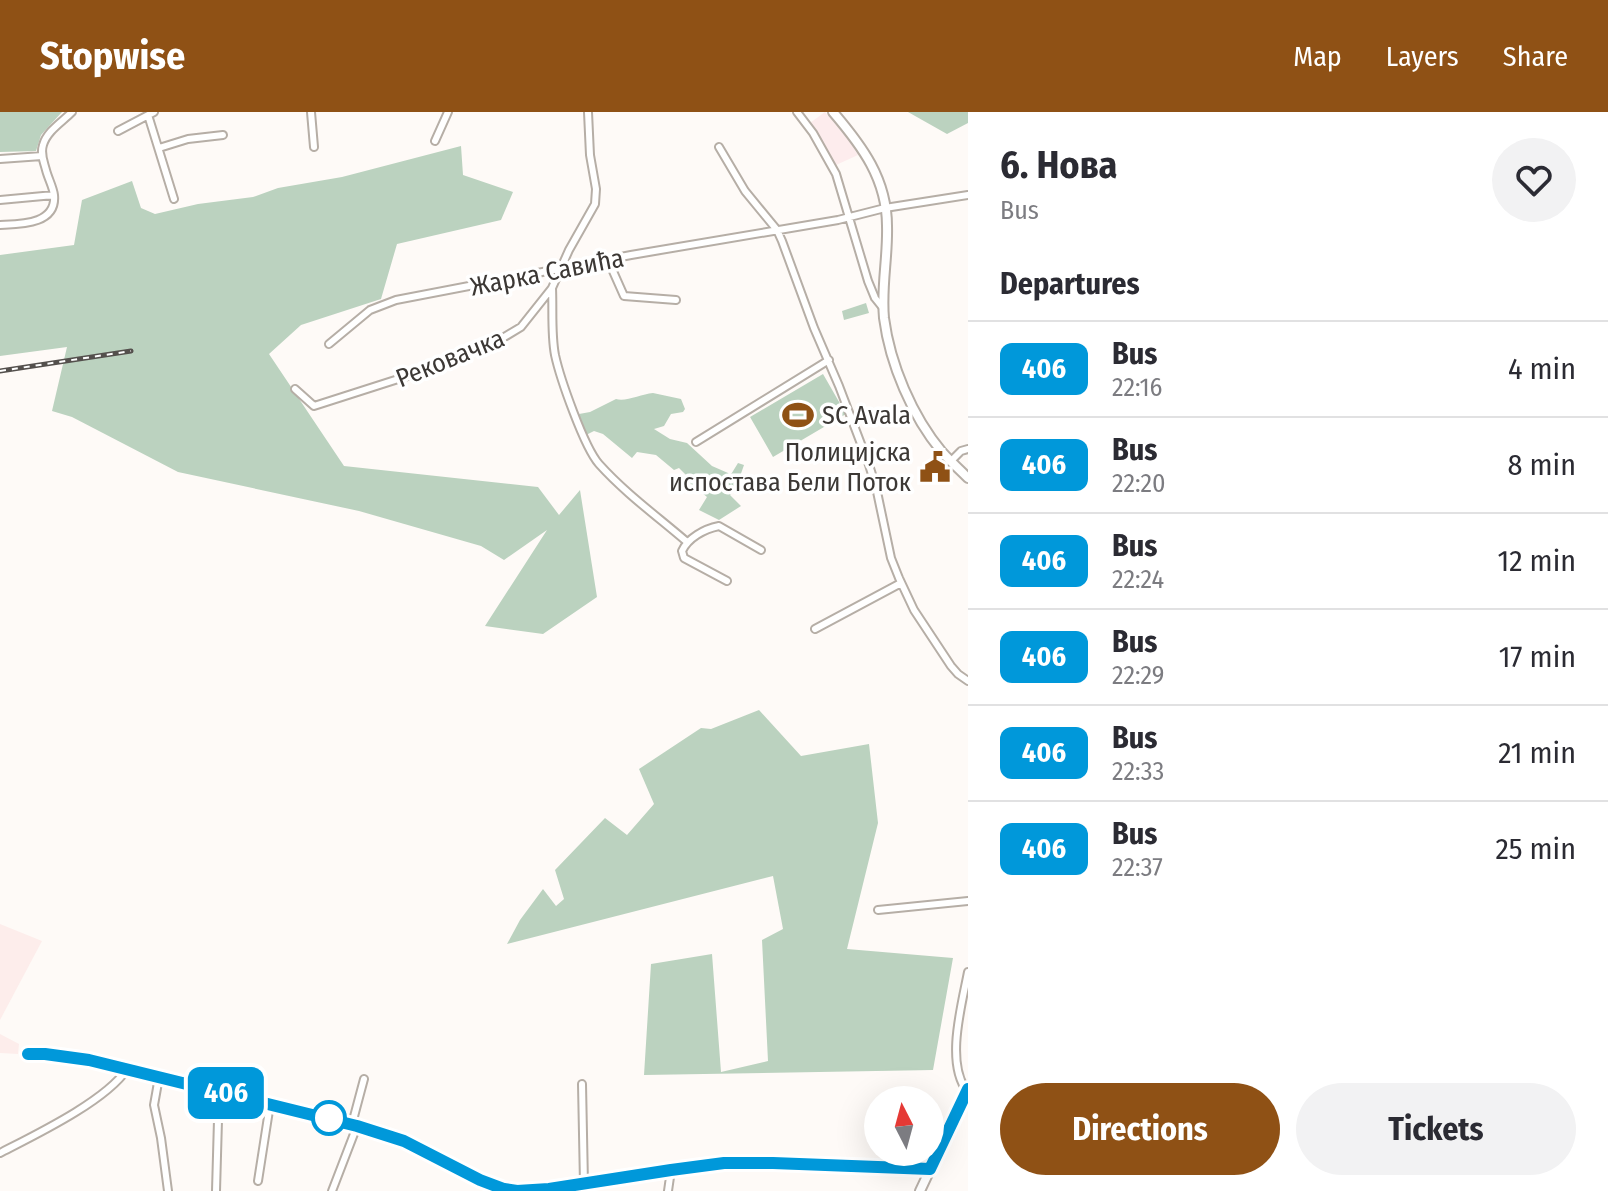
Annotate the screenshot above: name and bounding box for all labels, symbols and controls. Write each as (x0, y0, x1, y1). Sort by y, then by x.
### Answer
text: Stopwise (40, 33, 185, 79)
text: Map (1293, 40, 1342, 73)
text: Layers (1386, 40, 1459, 73)
text: Share (1503, 40, 1568, 73)
button: heart (1492, 138, 1576, 222)
text: 6. Нова (1000, 142, 1117, 188)
text: Bus (1000, 195, 1039, 226)
street label: Жарка Савића (468, 242, 626, 303)
text: Departures (1000, 266, 1140, 302)
street label: Рековачка (391, 323, 509, 394)
text: Bus (1112, 336, 1157, 372)
text: 4 min (1508, 351, 1576, 387)
text: 406 (1022, 352, 1066, 385)
text: 22:16 (1112, 372, 1162, 403)
sports icon: SC Avala (781, 398, 815, 432)
place label: SC Avala (822, 400, 911, 431)
text: Bus (1112, 432, 1157, 468)
place label: Полицијска испостава Бели Поток (669, 437, 911, 498)
text: 8 min (1508, 447, 1576, 483)
text: 406 (1022, 448, 1066, 481)
public building icon: Полицијска испостава Бели Поток (918, 450, 952, 484)
text: 22:20 (1112, 468, 1165, 499)
text: Bus (1112, 528, 1157, 564)
text: 12 min (1498, 543, 1576, 579)
text: 406 (1022, 544, 1066, 577)
text: 22:24 (1112, 564, 1164, 595)
text: Bus (1112, 624, 1157, 660)
text: 17 min (1499, 639, 1576, 675)
text: 406 (1022, 640, 1066, 673)
text: 22:29 (1112, 660, 1164, 691)
text: Bus (1112, 720, 1157, 756)
text: 21 min (1498, 735, 1576, 771)
text: 406 (1022, 736, 1066, 769)
text: 22:33 (1112, 756, 1164, 787)
text: Bus (1112, 816, 1157, 852)
text: 25 min (1496, 831, 1576, 867)
text: 406 (1022, 832, 1066, 865)
text: 22:37 (1112, 852, 1163, 883)
line badge: 406 (180, 1067, 272, 1119)
text: 406 (204, 1076, 248, 1109)
button: Directions (1000, 1083, 1280, 1175)
button: Tickets (1296, 1083, 1576, 1175)
north arrow (864, 1086, 944, 1166)
map controls (864, 1086, 944, 1166)
unlabelled marker (312, 1101, 346, 1135)

